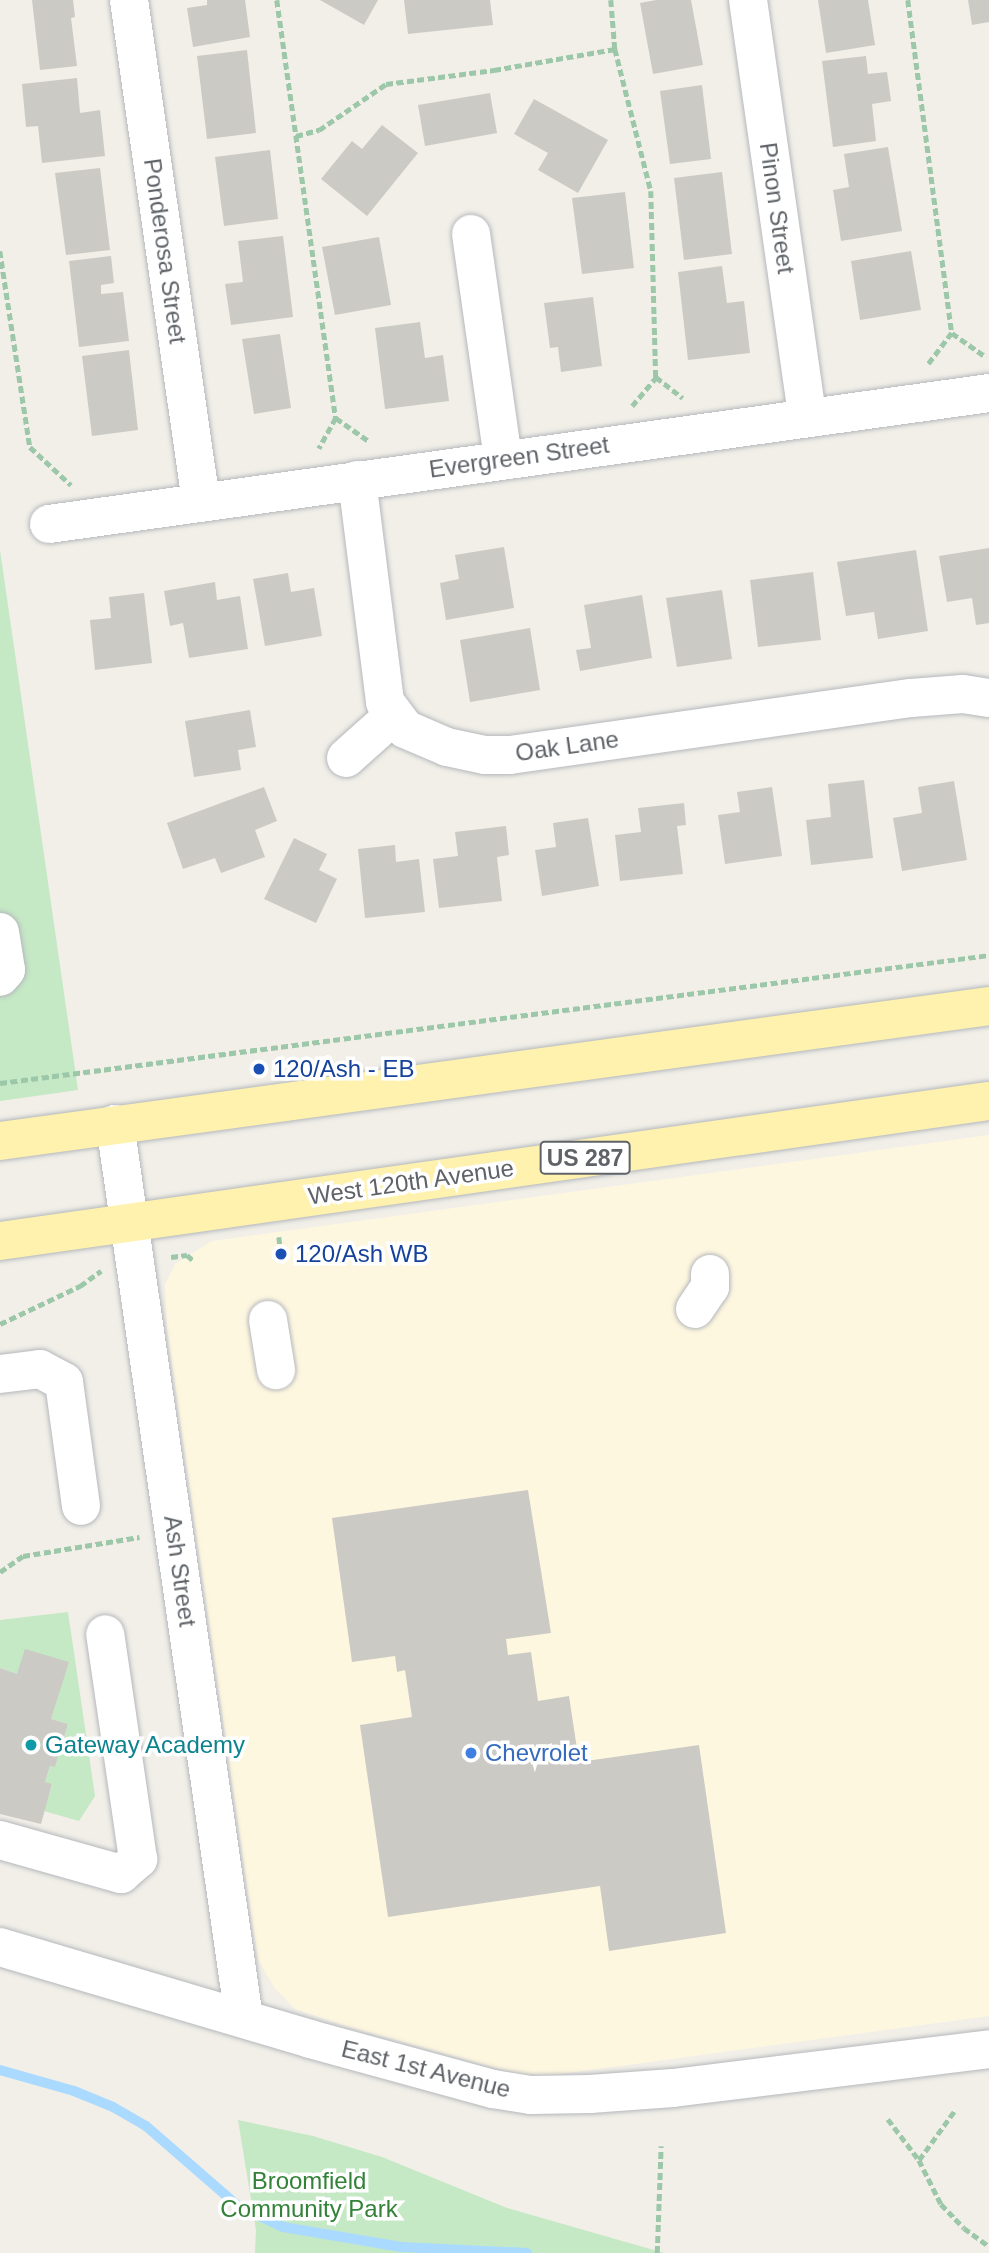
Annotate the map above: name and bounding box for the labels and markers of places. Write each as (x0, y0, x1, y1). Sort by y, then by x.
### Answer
place label: 120/Ash - EB (273, 1055, 414, 1083)
marker: 120/Ash - EB (251, 1061, 267, 1077)
place label: 120/Ash WB (295, 1240, 428, 1268)
marker: 120/Ash WB (273, 1246, 289, 1262)
place label: Gateway Academy (45, 1731, 246, 1759)
marker: Gateway Academy (23, 1737, 39, 1753)
place label: Chevrolet (485, 1739, 588, 1767)
marker: Chevrolet (463, 1745, 479, 1761)

